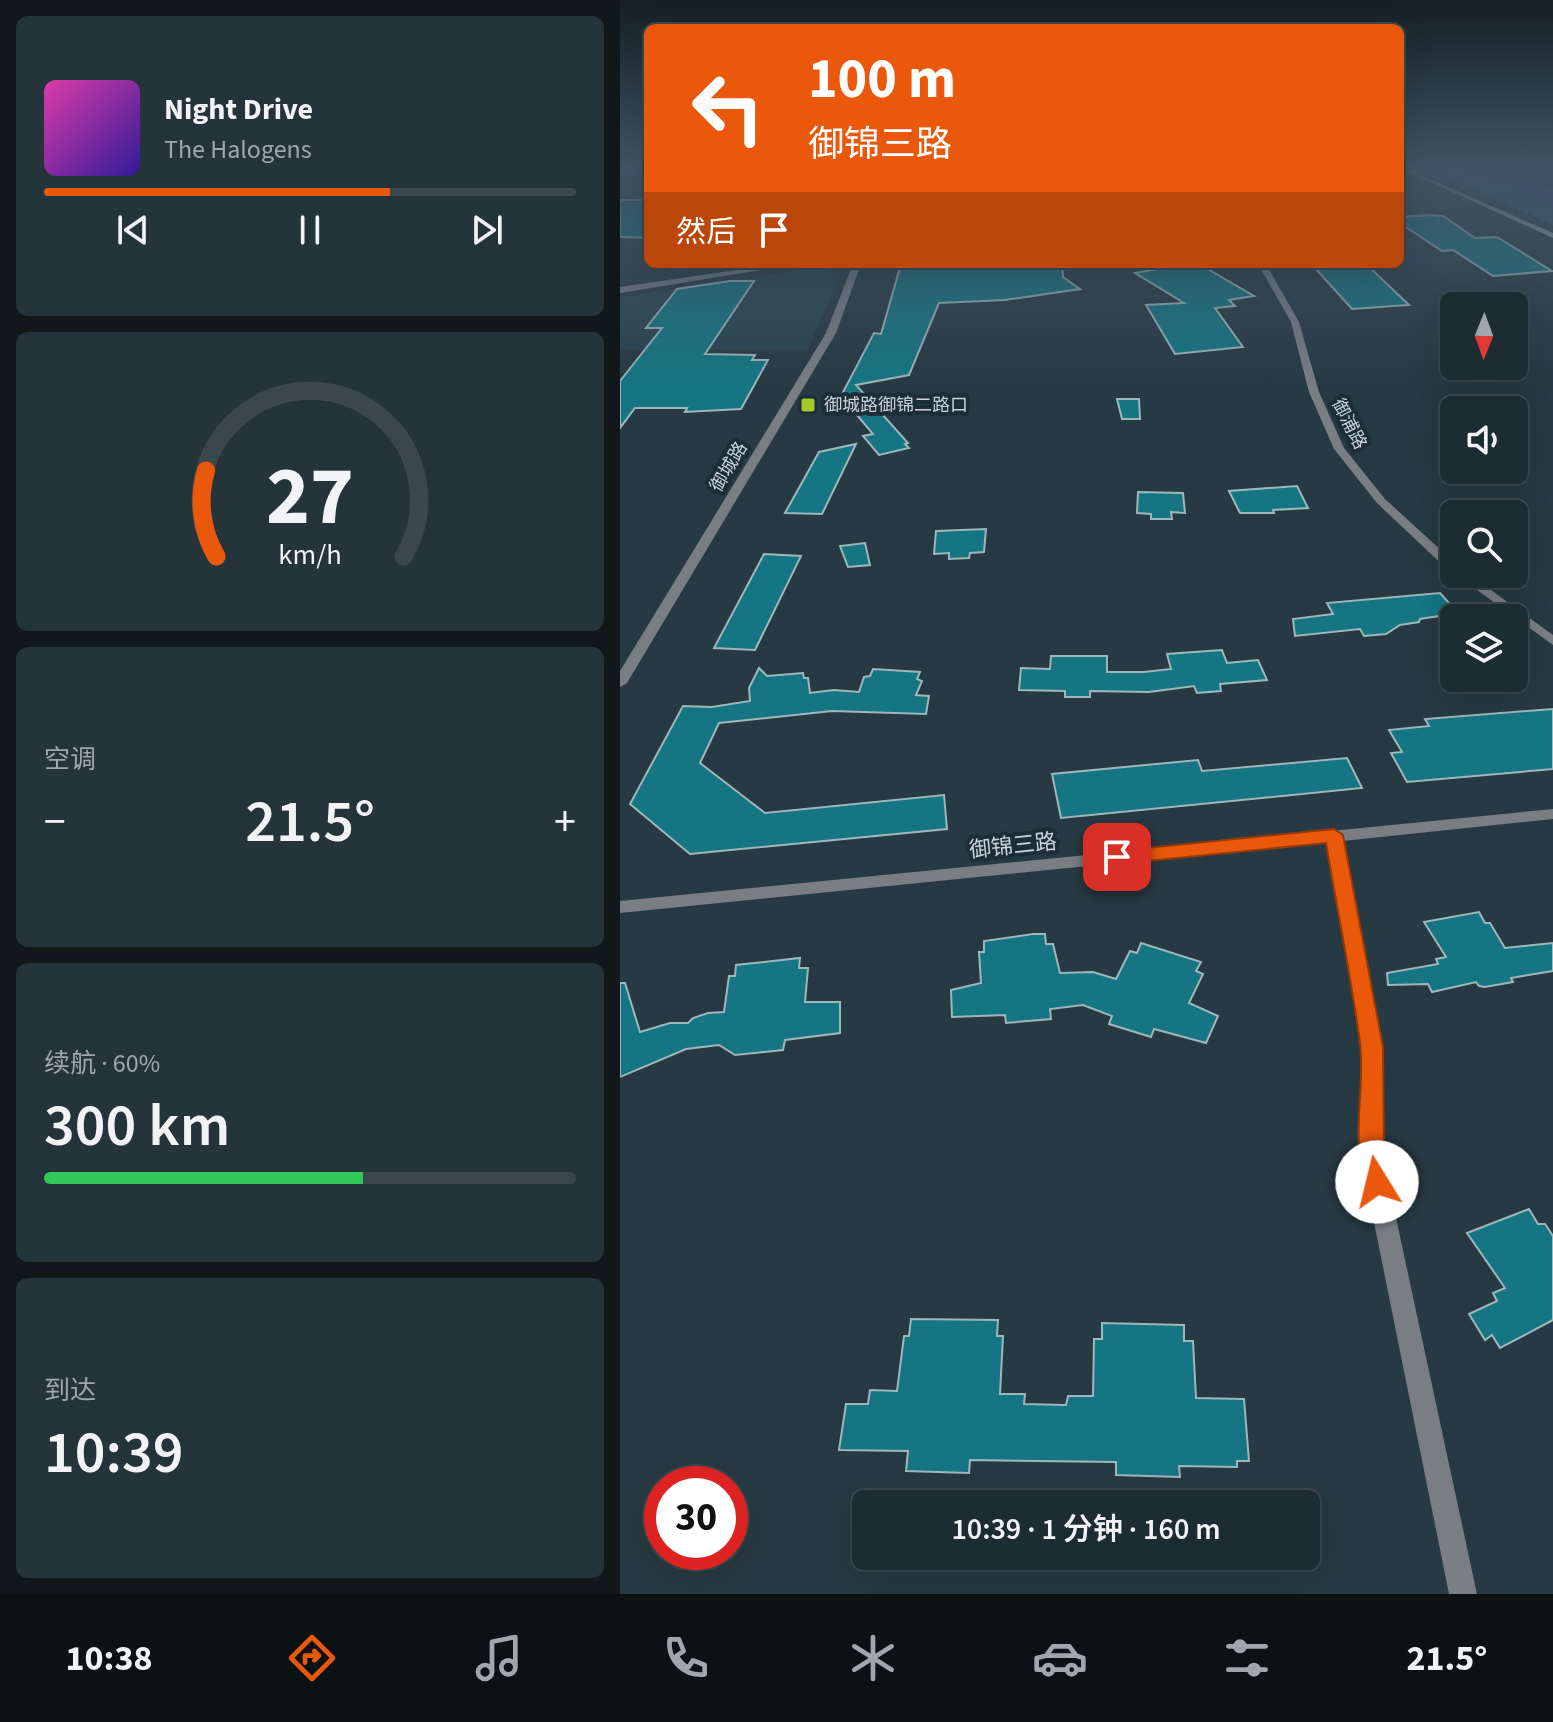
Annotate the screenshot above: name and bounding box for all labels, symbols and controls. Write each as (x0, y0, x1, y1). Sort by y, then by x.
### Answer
text: 100 m (808, 40, 956, 119)
icon: left (676, 56, 780, 160)
text: Night Drive (164, 88, 313, 131)
text: 御锦三路 (808, 119, 952, 170)
text: The Halogens (164, 131, 312, 168)
icon: previous (111, 208, 155, 252)
icon: pause (288, 208, 332, 252)
icon: next (465, 208, 509, 252)
icon: arrive (752, 208, 796, 252)
text: 然后 (676, 211, 736, 254)
north arrow (1440, 292, 1528, 380)
map controls (1440, 292, 1528, 692)
place label: 御城路御锦二路口 (824, 393, 968, 418)
street label: 御浦路 (1326, 394, 1372, 454)
marker: 御城路御锦二路口 (799, 396, 817, 414)
button: sound (1440, 396, 1528, 484)
street label: 御城路 (704, 437, 754, 497)
text: 27 (266, 438, 354, 556)
button: search (1440, 500, 1528, 588)
text: km/h (278, 536, 342, 576)
button: layers (1440, 604, 1528, 692)
text: 空调 (44, 741, 96, 778)
text: 21.5° (245, 780, 375, 865)
text: − (44, 791, 66, 854)
text: + (554, 791, 576, 854)
pin (1083, 823, 1151, 891)
street label: 御锦三路 (968, 825, 1058, 867)
icon: arrive (1095, 835, 1139, 879)
text: 续航 · 60% (44, 1045, 160, 1082)
text: 300 km (44, 1084, 230, 1169)
position arrow (1335, 1140, 1419, 1224)
text: 到达 (44, 1372, 96, 1409)
text: 10:39 (44, 1411, 184, 1496)
speed limit sign: 30 (644, 1466, 748, 1570)
text: 10:39 · 1 分钟 · 160 m (951, 1508, 1221, 1551)
icon: directions (284, 1630, 340, 1686)
icon: music (471, 1630, 527, 1686)
icon: phone (658, 1630, 714, 1686)
icon: climate (845, 1630, 901, 1686)
icon: car (1032, 1630, 1088, 1686)
icon: filters (1219, 1630, 1275, 1686)
text: 10:38 (66, 1633, 152, 1684)
text: 21.5° (1406, 1633, 1487, 1684)

